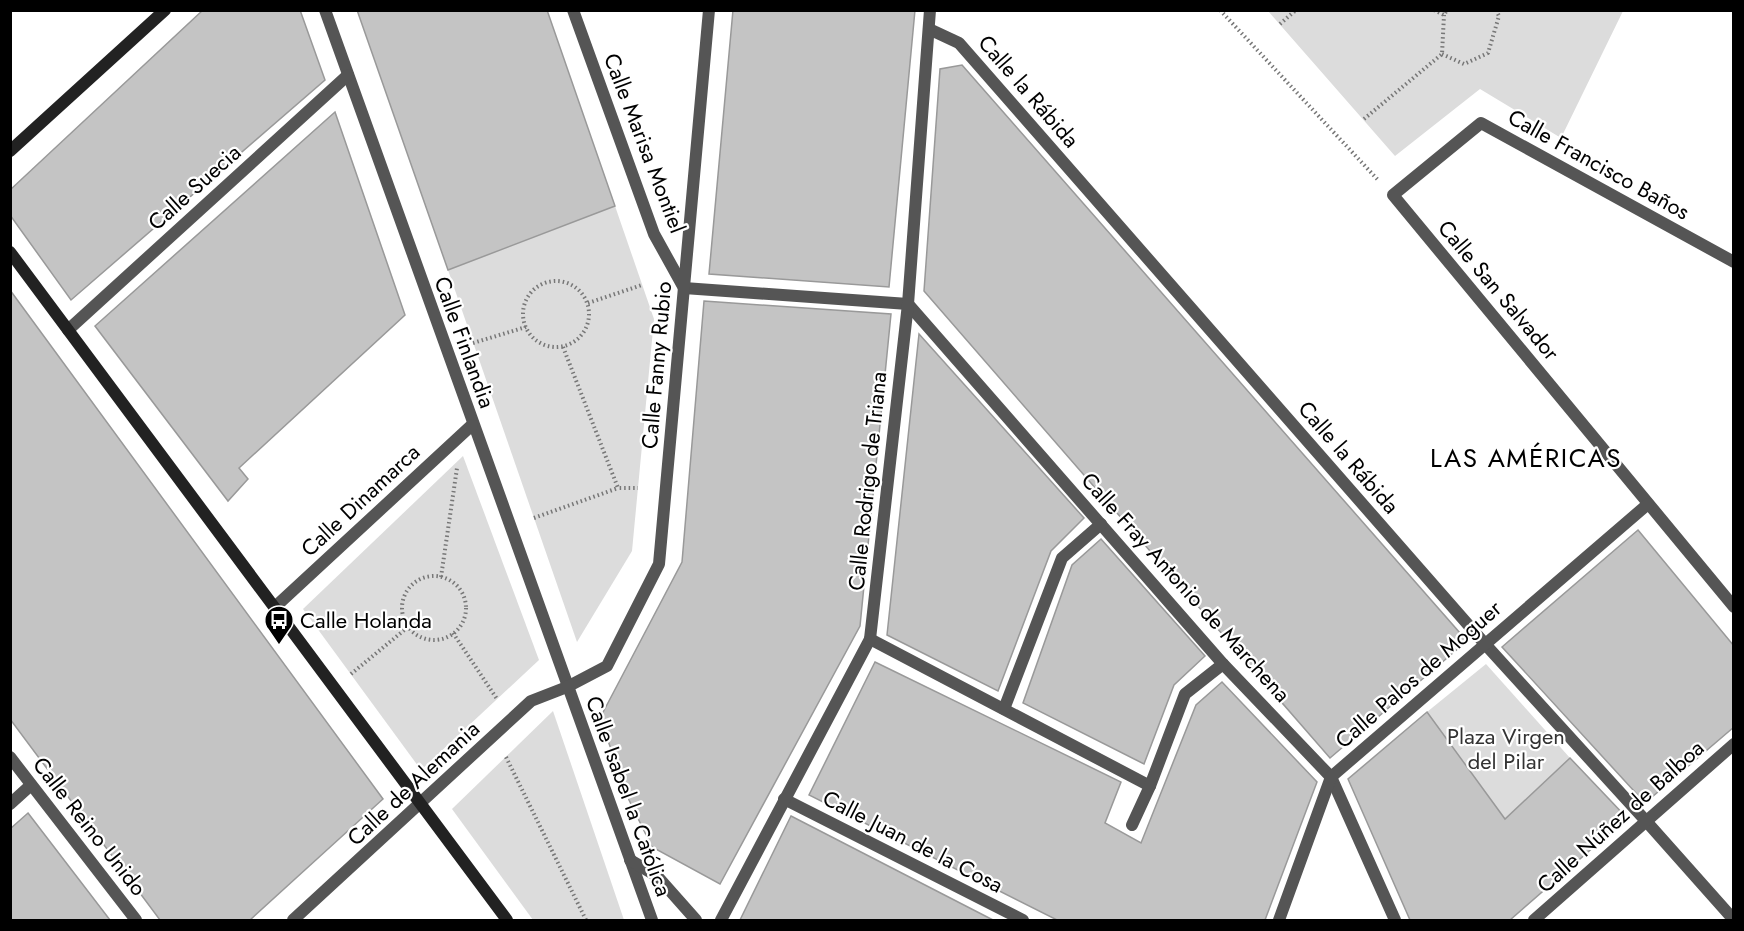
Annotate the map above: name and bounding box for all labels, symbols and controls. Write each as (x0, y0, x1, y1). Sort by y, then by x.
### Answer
street label: Calle la Rábida (971, 28, 1087, 154)
street label: Calle Marisa Montiel (596, 48, 694, 238)
street label: Calle Francisco Baños (1502, 101, 1696, 227)
street label: Calle Suecia (140, 136, 248, 238)
street label: Calle San Salvador (1431, 213, 1568, 367)
street label: Calle Finlandia (426, 272, 504, 412)
street label: Calle Fanny Rubio (633, 280, 679, 450)
street label: Calle Rodrigo de Triana (840, 370, 894, 592)
street label: Calle la Rábida (1291, 394, 1407, 520)
street label: Calle Dinamarca (293, 436, 427, 564)
district label: LAS AMÉRICAS (1430, 439, 1622, 477)
street label: Calle Fray Antonio de Marchena (1074, 465, 1298, 709)
street label: Calle Palos de Moguer (1328, 592, 1509, 755)
bus stop icon: Calle Holanda (263, 604, 295, 646)
place label: Calle Holanda (300, 604, 432, 636)
street label: Calle Isabel la Católica (578, 691, 680, 901)
street label: Calle de Alemania (340, 713, 486, 853)
park label: Plaza Virgen del Pilar (1447, 720, 1565, 777)
street label: Calle Núñez de Balboa (1529, 732, 1711, 900)
street label: Calle Reino Unido (25, 750, 155, 902)
street label: Calle Juan de la Cosa (817, 782, 1009, 900)

